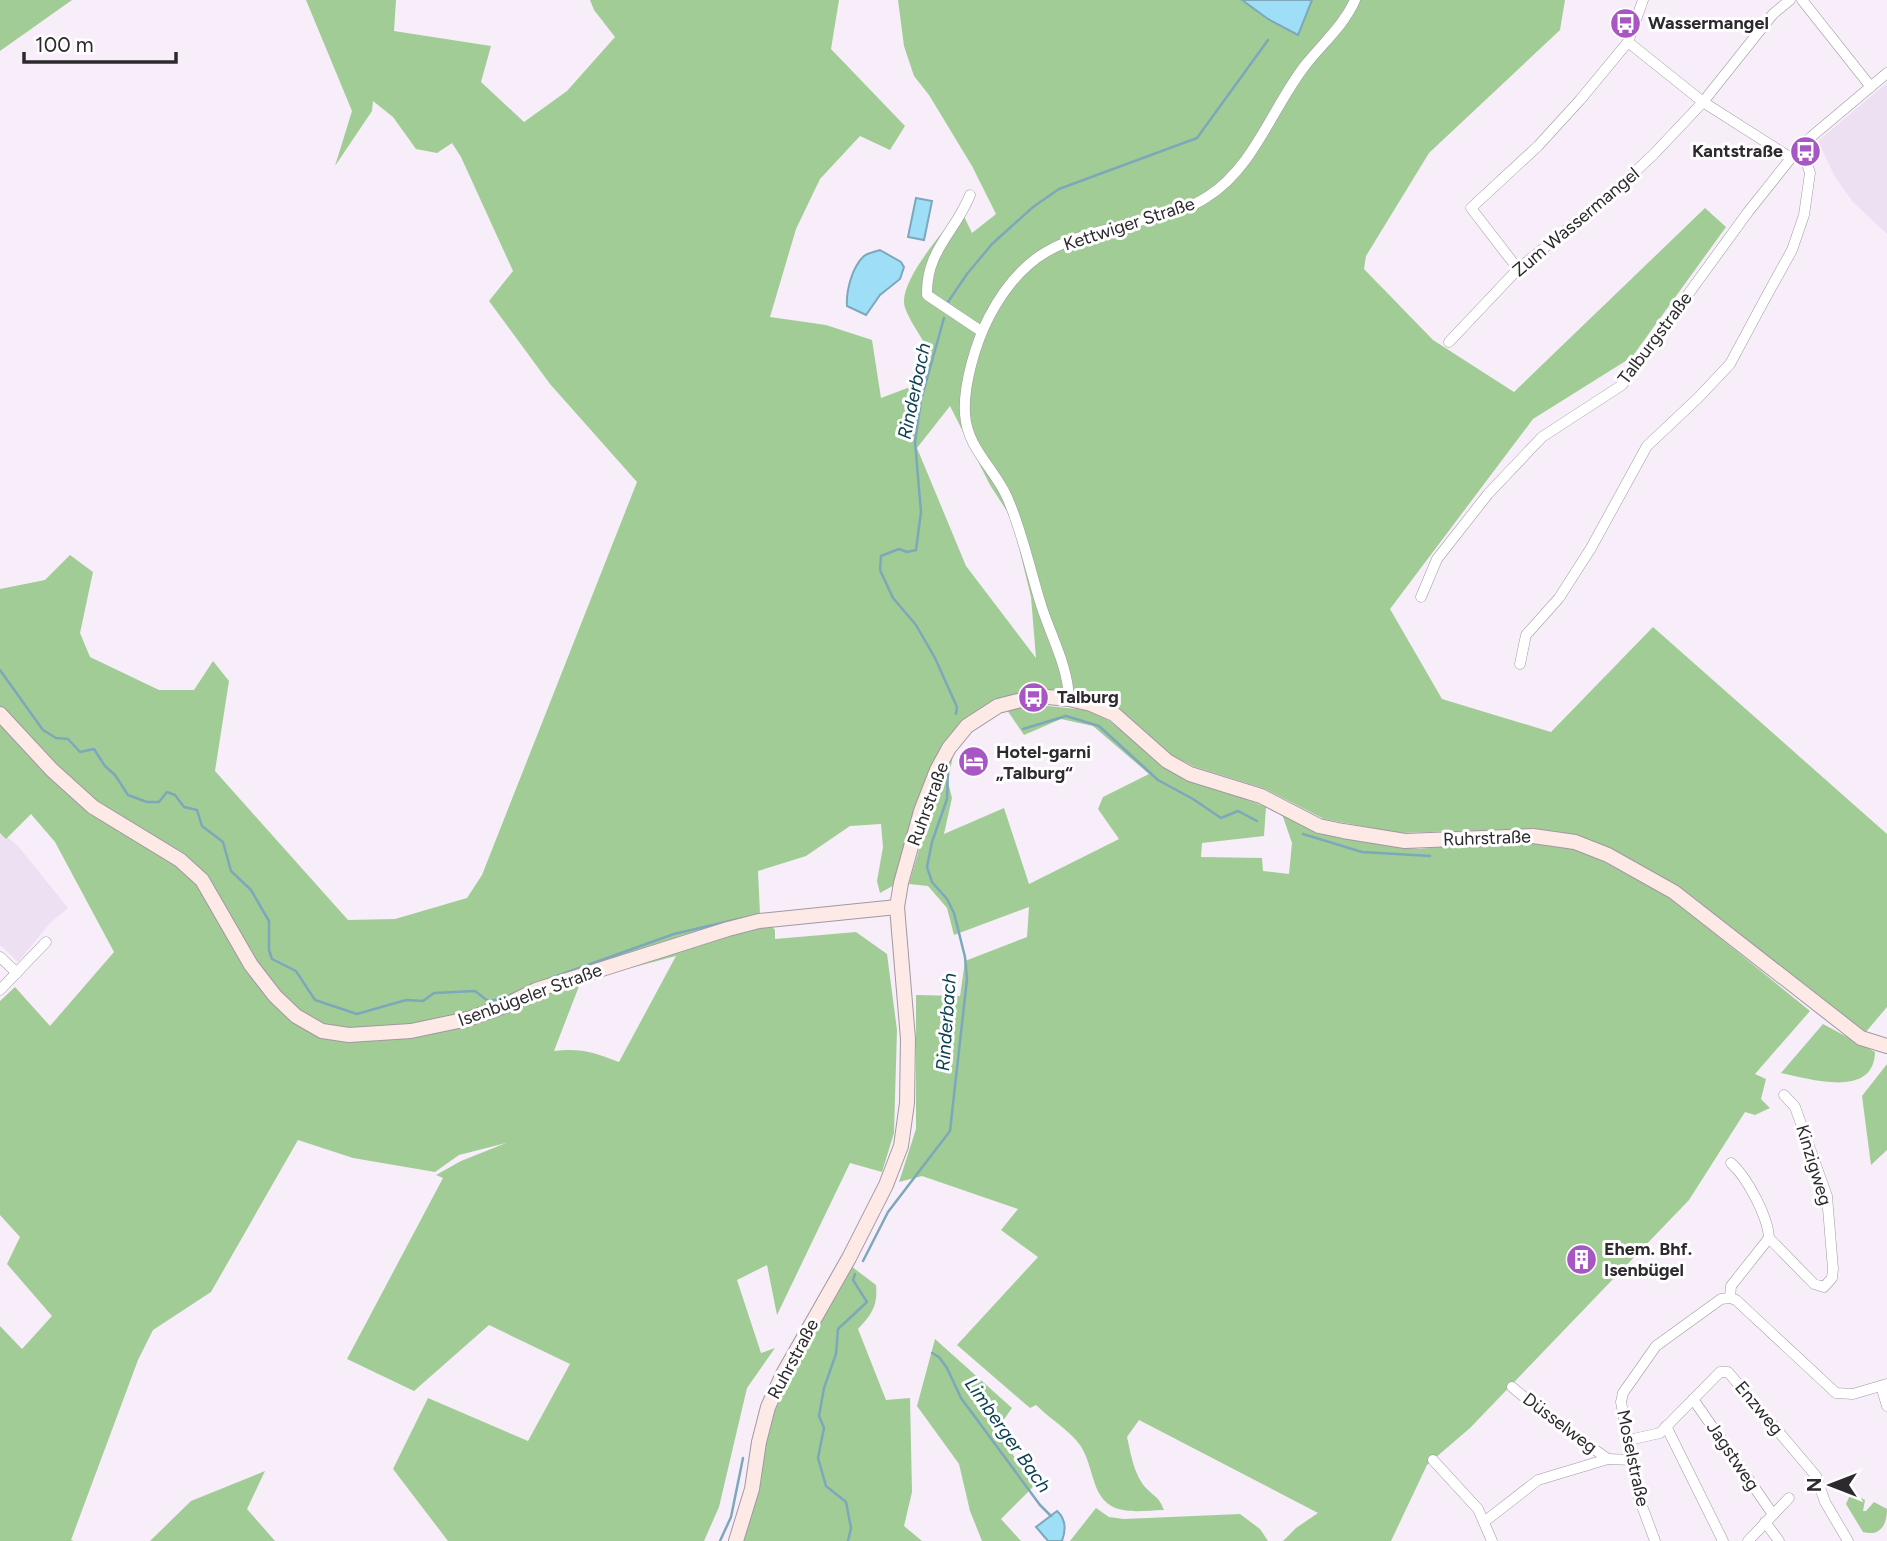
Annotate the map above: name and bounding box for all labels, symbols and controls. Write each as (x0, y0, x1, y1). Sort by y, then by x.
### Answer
bus stop icon: Wassermangel (1608, 6, 1642, 40)
place label: Wassermangel (1648, 12, 1769, 34)
scale bar (24, 21, 177, 65)
text: 100 m (35, 32, 94, 57)
bus stop icon: Kantstraße (1789, 134, 1823, 168)
place label: Kantstraße (1692, 140, 1783, 162)
street label: Zum Wassermangel (1508, 163, 1644, 281)
street label: Kettwiger Straße (1061, 192, 1198, 256)
street label: Talburgstraße (1613, 287, 1697, 388)
water label: Rinderbach (893, 340, 936, 441)
bus stop icon: Talburg (1017, 680, 1051, 714)
place label: Talburg (1057, 686, 1119, 708)
place label: Hotel-garni „Talburg“ (996, 741, 1091, 784)
hotel icon: Hotel-garni „Talburg“ (956, 745, 990, 779)
street label: Ruhrstraße (903, 759, 953, 849)
street label: Ruhrstraße (1443, 825, 1531, 851)
street label: Isenbügeler Straße (455, 959, 605, 1031)
water label: Rinderbach (931, 972, 961, 1072)
street label: Kinzigweg (1791, 1122, 1837, 1208)
place label: Ehem. Bhf. Isenbügel (1604, 1238, 1692, 1281)
building icon: Ehem. Bhf. Isenbügel (1564, 1242, 1598, 1276)
street label: Ruhrstraße (763, 1315, 823, 1403)
water label: Limberger Bach (960, 1373, 1056, 1497)
street label: Enzweg (1730, 1376, 1788, 1440)
street label: Düsselweg (1519, 1388, 1601, 1458)
street label: Moselstraße (1612, 1408, 1654, 1509)
street label: Jagstweg (1702, 1417, 1764, 1495)
north arrow (1796, 1450, 1866, 1520)
text: N (1803, 1478, 1826, 1492)

